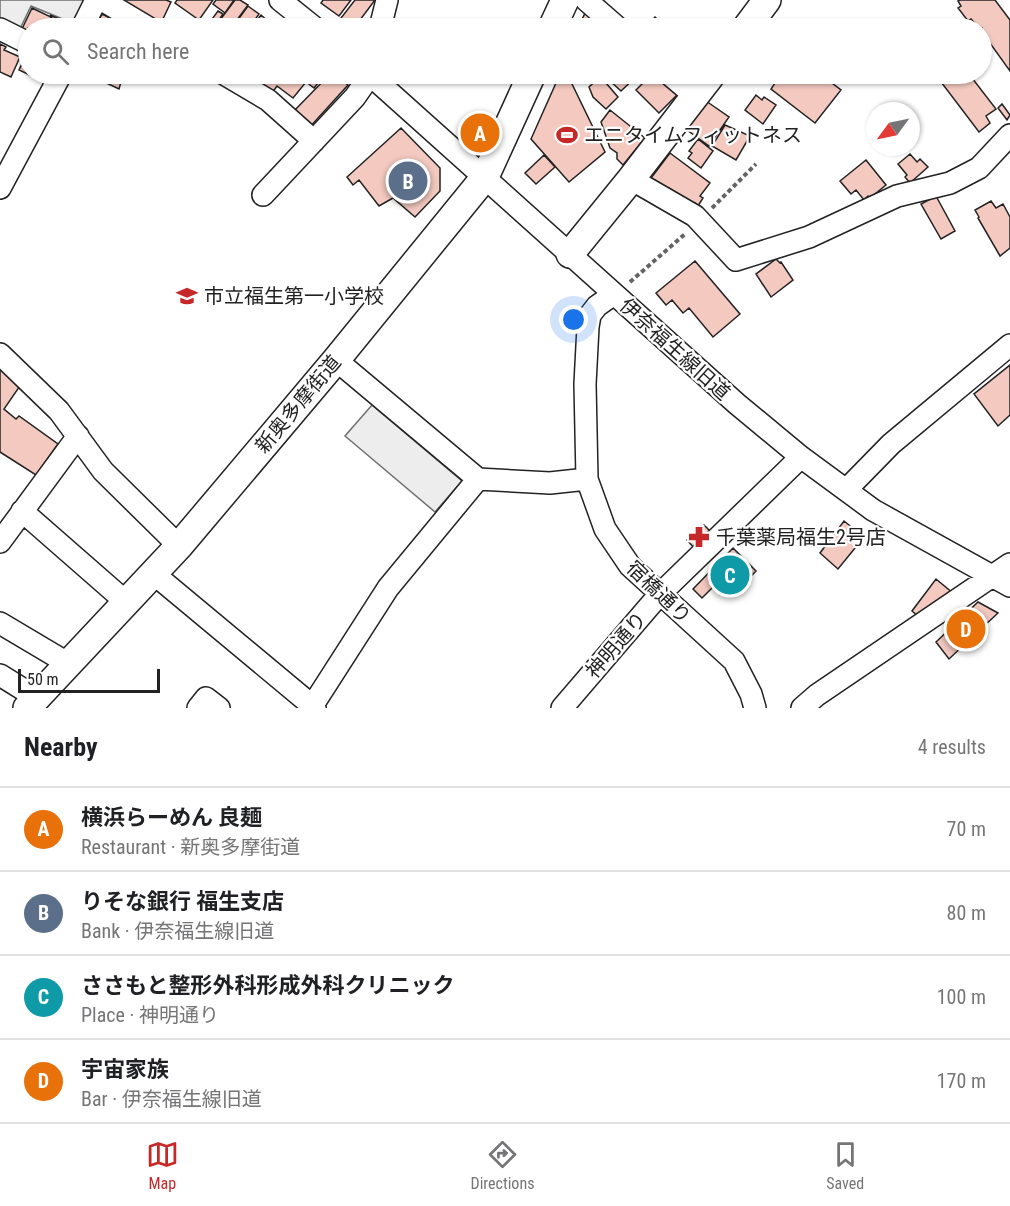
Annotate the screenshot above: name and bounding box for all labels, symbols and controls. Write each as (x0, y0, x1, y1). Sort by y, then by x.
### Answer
search box (18, 18, 992, 84)
icon: search (39, 35, 72, 68)
text: Search here (87, 39, 189, 64)
north arrow (866, 102, 920, 156)
pin: A (460, 110, 500, 156)
sports icon: エニタイムフィットネス (555, 123, 579, 147)
place label: エニタイムフィットネス (584, 123, 802, 147)
pin: B (388, 158, 428, 204)
school or university icon: 市立福生第一小学校 (175, 284, 199, 308)
place label: 市立福生第一小学校 (204, 284, 384, 308)
street label: 伊奈福生線旧道 (615, 293, 735, 405)
your location (559, 305, 588, 334)
street label: 新奥多摩街道 (250, 350, 346, 458)
pharmacy icon: 千葉薬局福生2号店 (687, 525, 711, 549)
place label: 千葉薬局福生2号店 (716, 525, 886, 549)
pin: C (710, 552, 750, 598)
street label: 宿橋通り (622, 556, 696, 628)
pin: D (946, 606, 986, 652)
street label: 神明通り (581, 607, 651, 683)
scale bar (18, 666, 160, 694)
text: 50 m (27, 670, 59, 689)
text: Nearby (24, 732, 98, 762)
text: 4 results (918, 735, 986, 759)
text: 横浜らーめん 良麺 (81, 805, 262, 830)
text: A (38, 817, 49, 841)
text: 70 m (947, 817, 986, 841)
text: Restaurant · 新奥多摩街道 (81, 835, 300, 859)
text: りそな銀行 福生支店 (81, 889, 284, 914)
text: B (38, 901, 49, 925)
text: 80 m (947, 901, 986, 925)
text: Bank · 伊奈福生線旧道 (81, 919, 274, 943)
text: ささもと整形外科形成外科クリニック (81, 973, 455, 998)
text: C (38, 985, 49, 1009)
text: 100 m (937, 985, 986, 1009)
text: Place · 神明通り (81, 1003, 219, 1027)
text: 宇宙家族 (81, 1057, 169, 1082)
text: D (38, 1069, 49, 1093)
text: 170 m (937, 1069, 986, 1093)
text: Bar · 伊奈福生線旧道 (81, 1087, 262, 1111)
tab: Map (146, 1138, 179, 1193)
tab: Directions (471, 1138, 534, 1193)
tab: Saved (826, 1138, 864, 1193)

